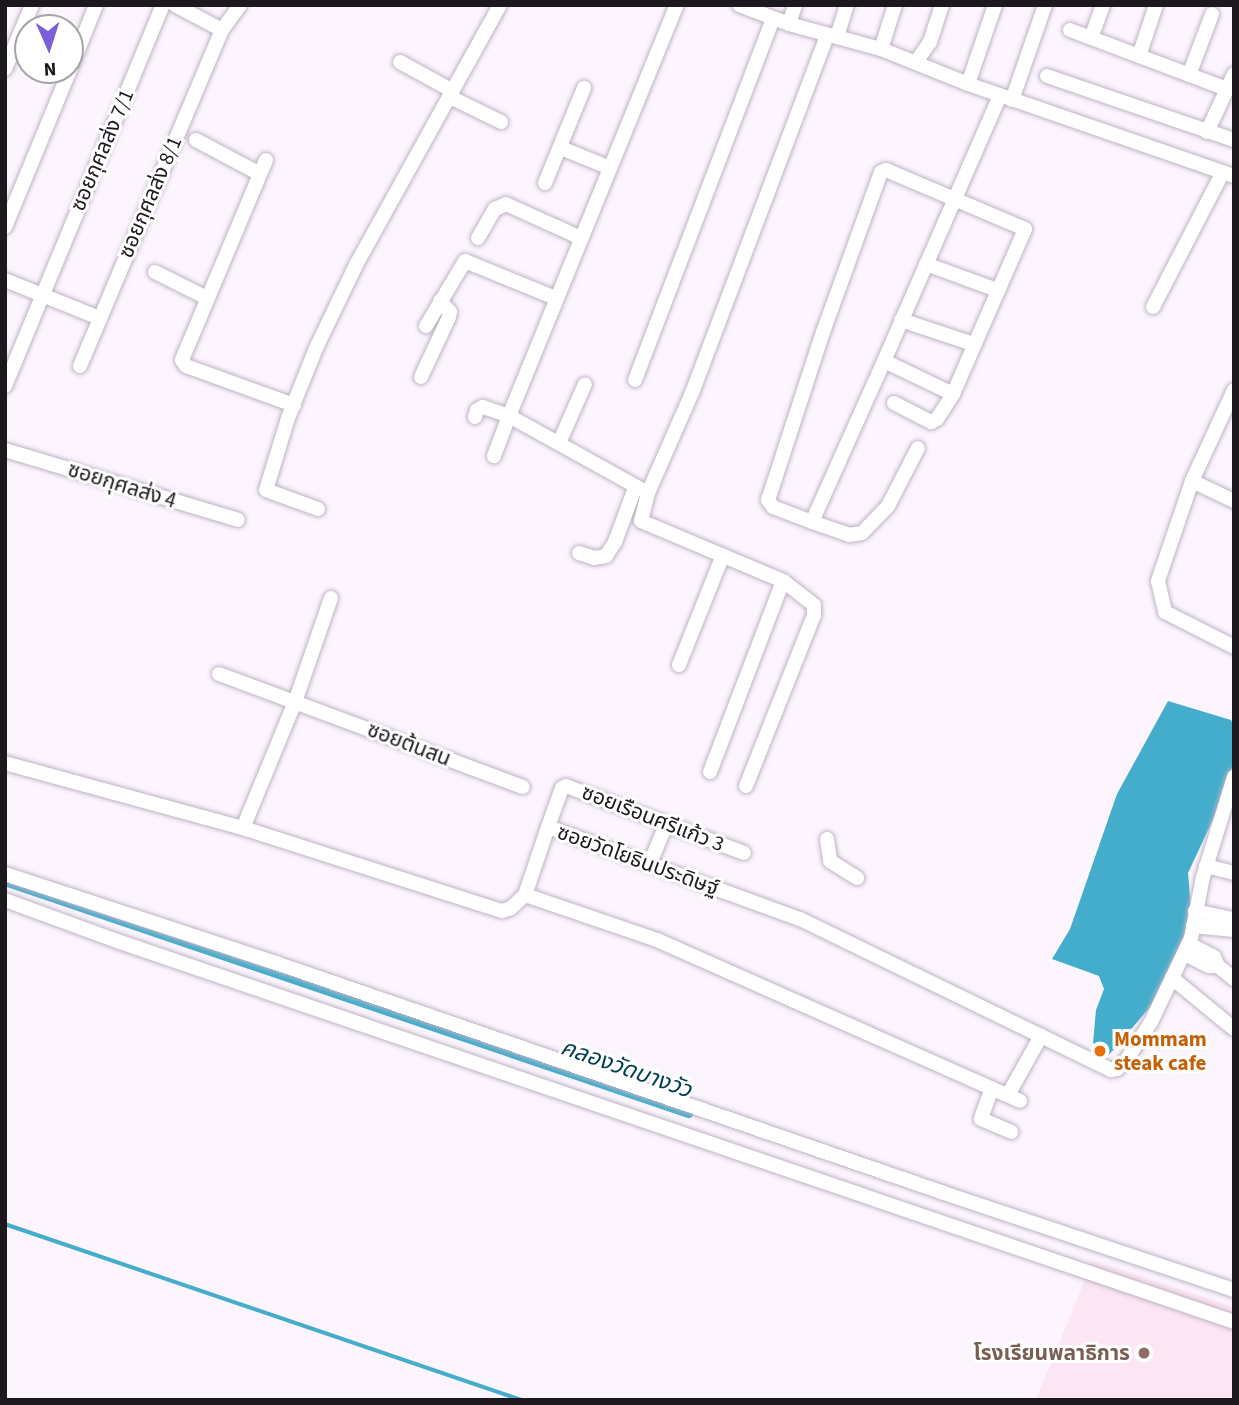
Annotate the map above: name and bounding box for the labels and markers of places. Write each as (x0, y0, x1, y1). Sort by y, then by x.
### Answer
place label: Mommam steak cafe (1114, 1026, 1207, 1076)
marker: Mommam steak cafe (1092, 1043, 1108, 1059)
place label: โรงเรียนพลาธิการ (973, 1340, 1130, 1366)
marker: โรงเรียนพลาธิการ (1136, 1345, 1152, 1361)

